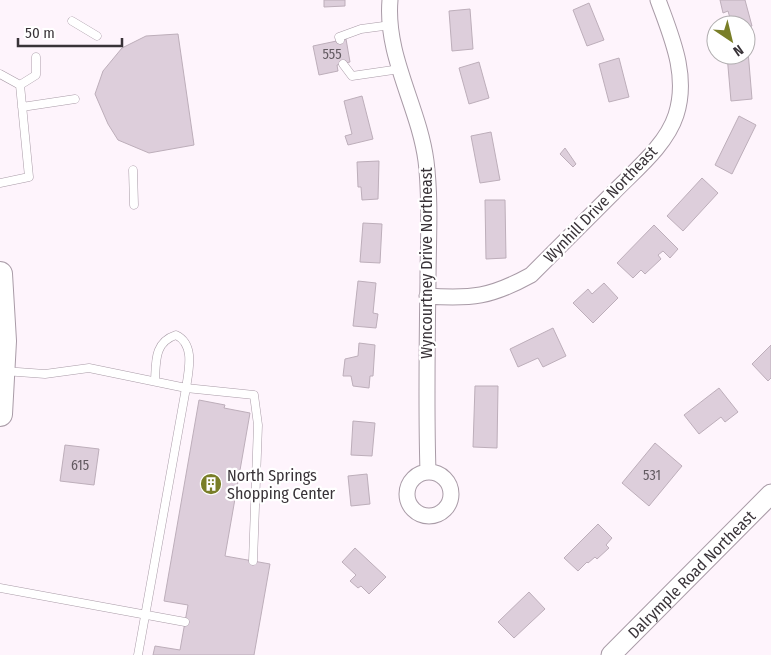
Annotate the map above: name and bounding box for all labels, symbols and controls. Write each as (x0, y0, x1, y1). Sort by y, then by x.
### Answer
scale bar (18, 15, 121, 47)
north arrow (706, 15, 756, 65)
text: 50 m (25, 24, 55, 42)
text: N (730, 41, 746, 60)
house number: 555 (322, 46, 342, 63)
street label: Wynhill Drive Northeast (540, 142, 661, 267)
street label: Wyncourtney Drive Northeast (417, 167, 436, 359)
house number: 615 (71, 457, 89, 474)
place label: North Springs Shopping Center (227, 466, 336, 503)
house number: 531 (643, 467, 661, 484)
building icon: North Springs Shopping Center (199, 472, 223, 496)
street label: Dalrymple Road Northeast (624, 506, 760, 642)

